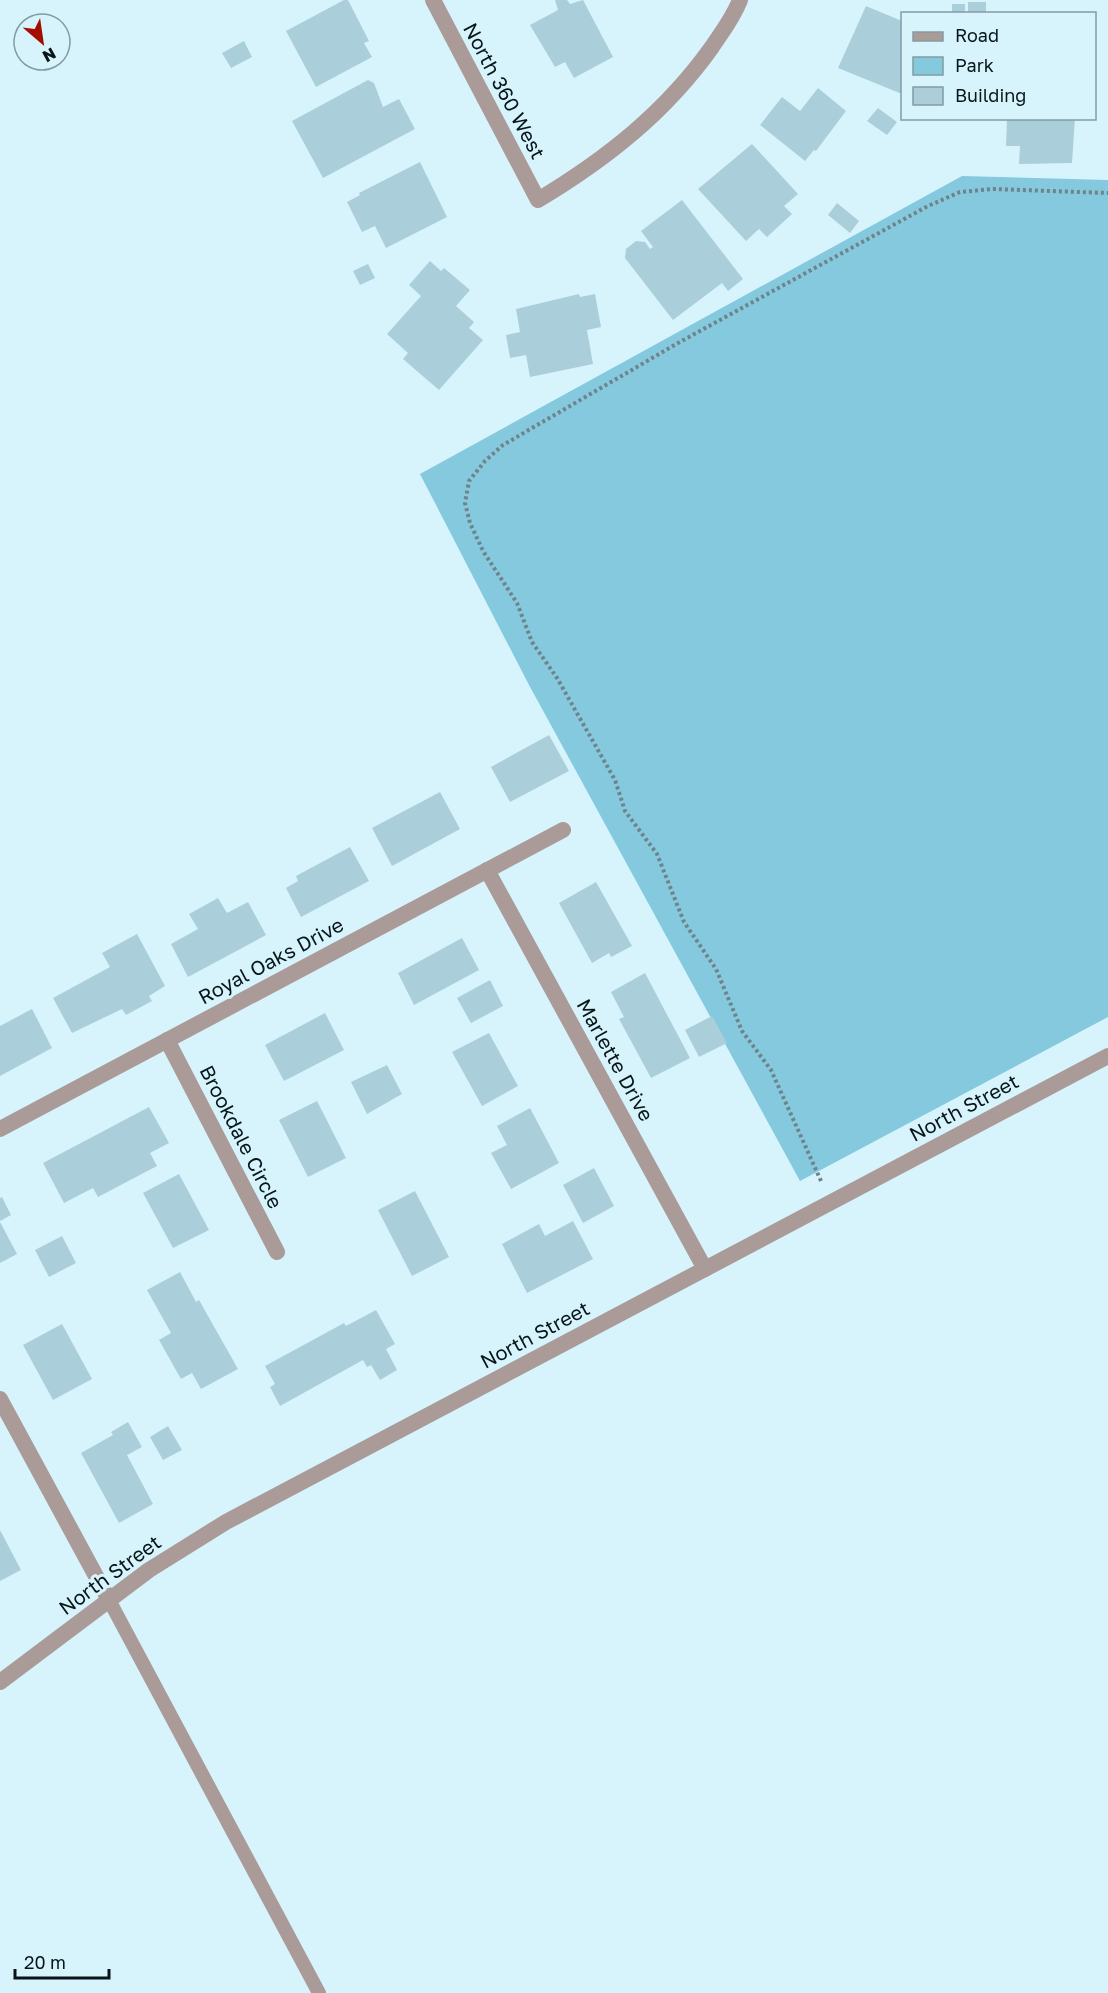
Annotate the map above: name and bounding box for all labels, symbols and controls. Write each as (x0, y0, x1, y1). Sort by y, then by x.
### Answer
north arrow (12, 12, 72, 72)
legend (901, 12, 1096, 120)
street label: North 360 West (459, 18, 551, 163)
text: Road (955, 24, 999, 46)
text: N (39, 43, 59, 67)
text: Park (955, 54, 994, 76)
text: Building (955, 84, 1026, 106)
street label: Royal Oaks Drive (194, 912, 347, 1008)
street label: Marlette Drive (572, 994, 659, 1125)
street label: Brookdale Circle (195, 1061, 288, 1212)
street label: North Street (905, 1068, 1022, 1146)
street label: North Street (476, 1295, 593, 1373)
street label: North Street (54, 1529, 165, 1619)
scale bar (15, 1942, 110, 1980)
text: 20 m (24, 1951, 66, 1973)

